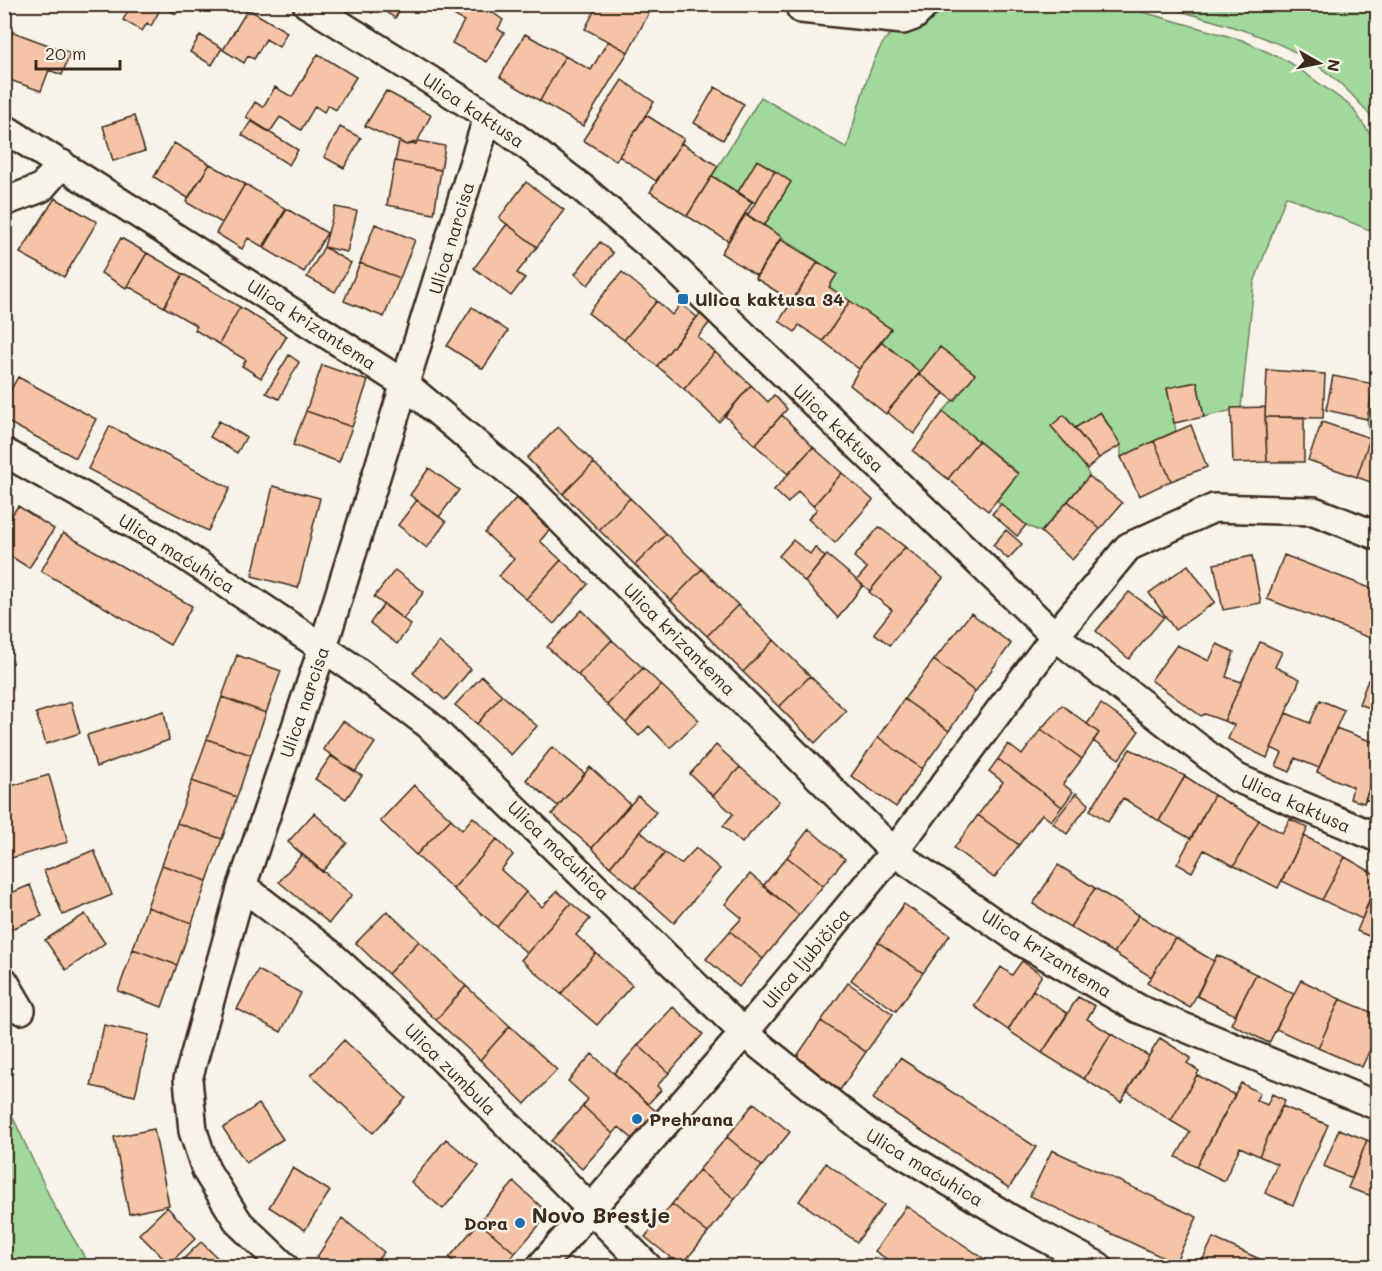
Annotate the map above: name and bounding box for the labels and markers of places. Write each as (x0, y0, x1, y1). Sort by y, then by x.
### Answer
place label: Ulica kaktusa 34 (695, 287, 845, 311)
marker: Ulica kaktusa 34 (676, 292, 690, 306)
place label: Prehrana (649, 1107, 734, 1131)
marker: Prehrana (630, 1112, 644, 1126)
place label: Dora (464, 1211, 508, 1235)
marker: Dora (513, 1216, 527, 1230)

